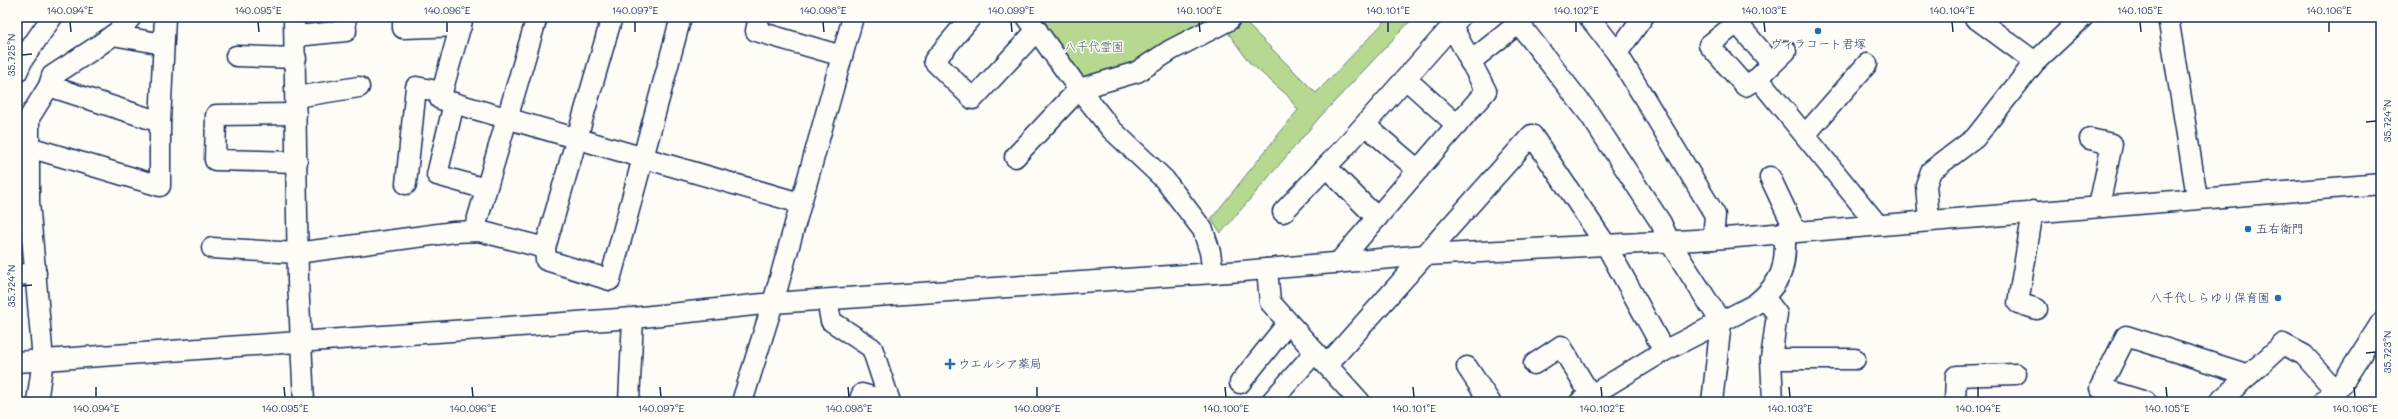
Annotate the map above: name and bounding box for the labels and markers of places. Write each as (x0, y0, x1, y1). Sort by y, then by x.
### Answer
marker: ヴィラコート君塚 (1813, 26, 1823, 36)
place label: ヴィラコート君塚 (1770, 35, 1866, 51)
place label: 五右衛門 (2256, 220, 2304, 236)
marker: 五右衛門 (2243, 224, 2253, 234)
place label: 八千代しらゆり保育園 (2150, 289, 2270, 305)
marker: 八千代しらゆり保育園 (2273, 293, 2283, 303)
place label: ウエルシア薬局 (958, 355, 1042, 371)
marker: ウエルシア薬局 (945, 359, 955, 369)

